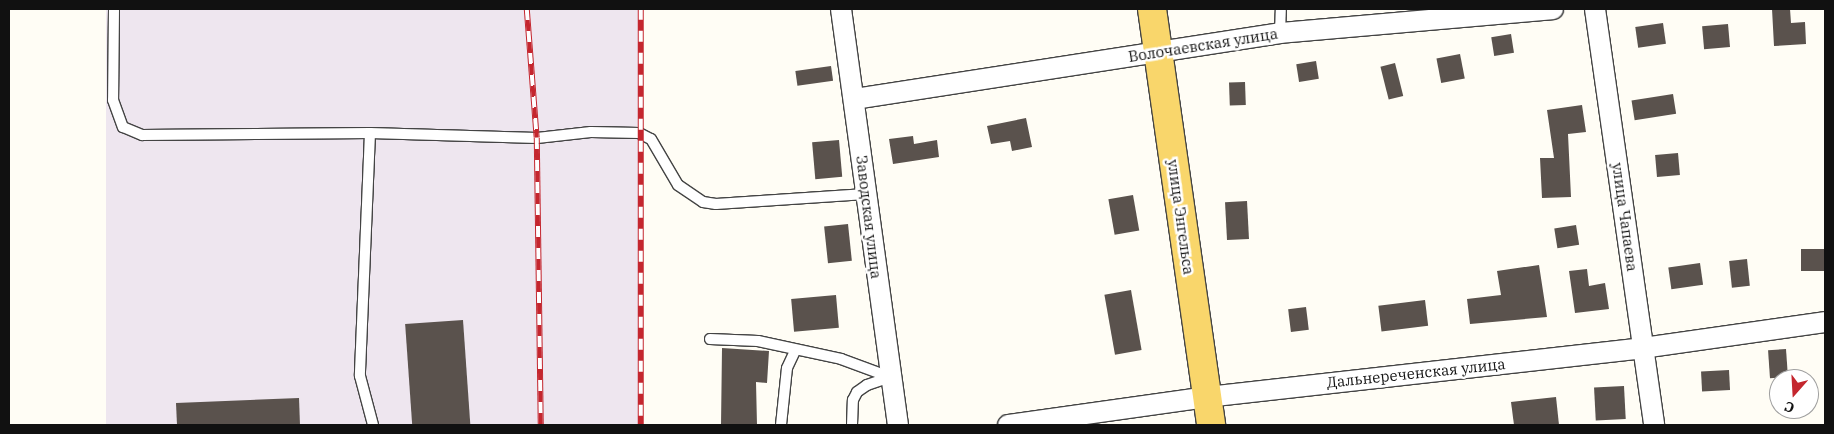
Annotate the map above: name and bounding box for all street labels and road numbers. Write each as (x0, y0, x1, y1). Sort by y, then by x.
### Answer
street label: Волочаевская улица (1127, 24, 1279, 66)
street label: Заводская улица (853, 154, 885, 280)
street label: улица Энгельса (1164, 158, 1198, 276)
street label: улица Чапаева (1608, 161, 1642, 273)
street label: Дальнереченская улица (1326, 355, 1506, 391)

